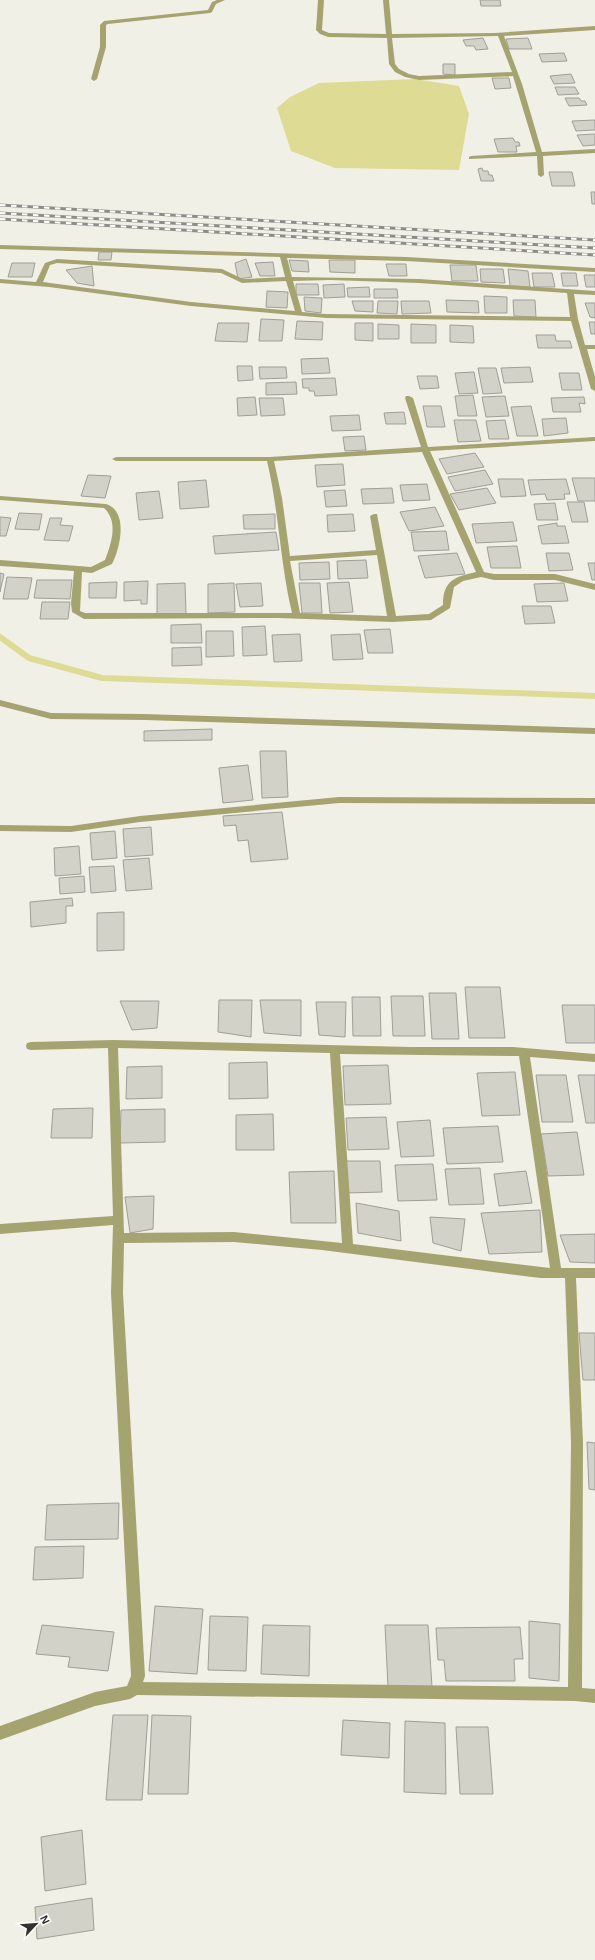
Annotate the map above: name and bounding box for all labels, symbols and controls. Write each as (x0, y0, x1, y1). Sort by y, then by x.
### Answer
north arrow (16, 1904, 56, 1944)
text: N (38, 1913, 52, 1926)

